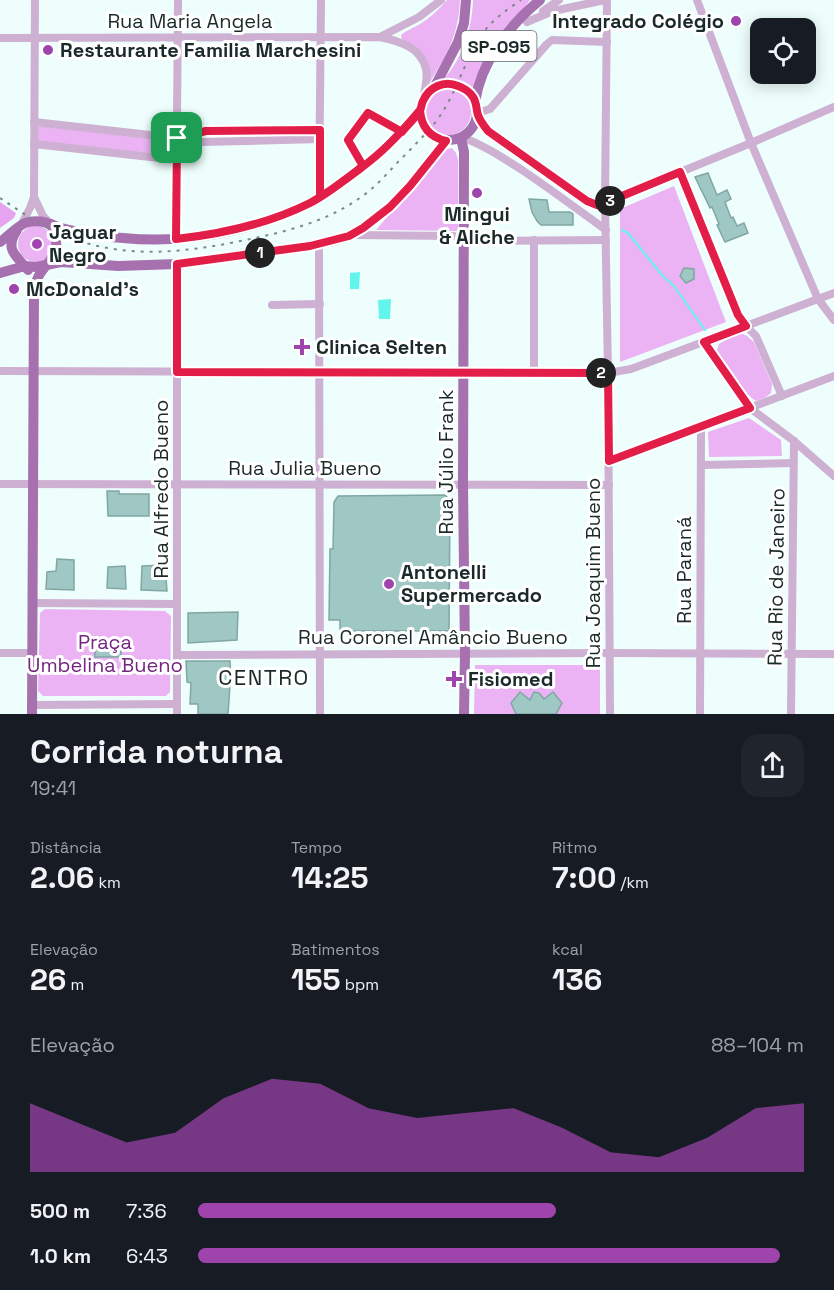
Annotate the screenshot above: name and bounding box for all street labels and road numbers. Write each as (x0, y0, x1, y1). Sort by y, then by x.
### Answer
street label: Rua Maria Angela (107, 8, 273, 34)
road number: SP-095 (462, 31, 536, 61)
street label: Rua Júlio Frank (433, 389, 459, 534)
street label: Rua Alfredo Bueno (148, 400, 174, 578)
street label: Rua Julia Bueno (228, 455, 382, 481)
street label: Rua Joaquim Bueno (580, 478, 606, 668)
street label: Rua Rio de Janeiro (761, 488, 791, 666)
street label: Rua Paraná (671, 516, 697, 624)
street label: Rua Coronel Amâncio Bueno (298, 624, 568, 650)

